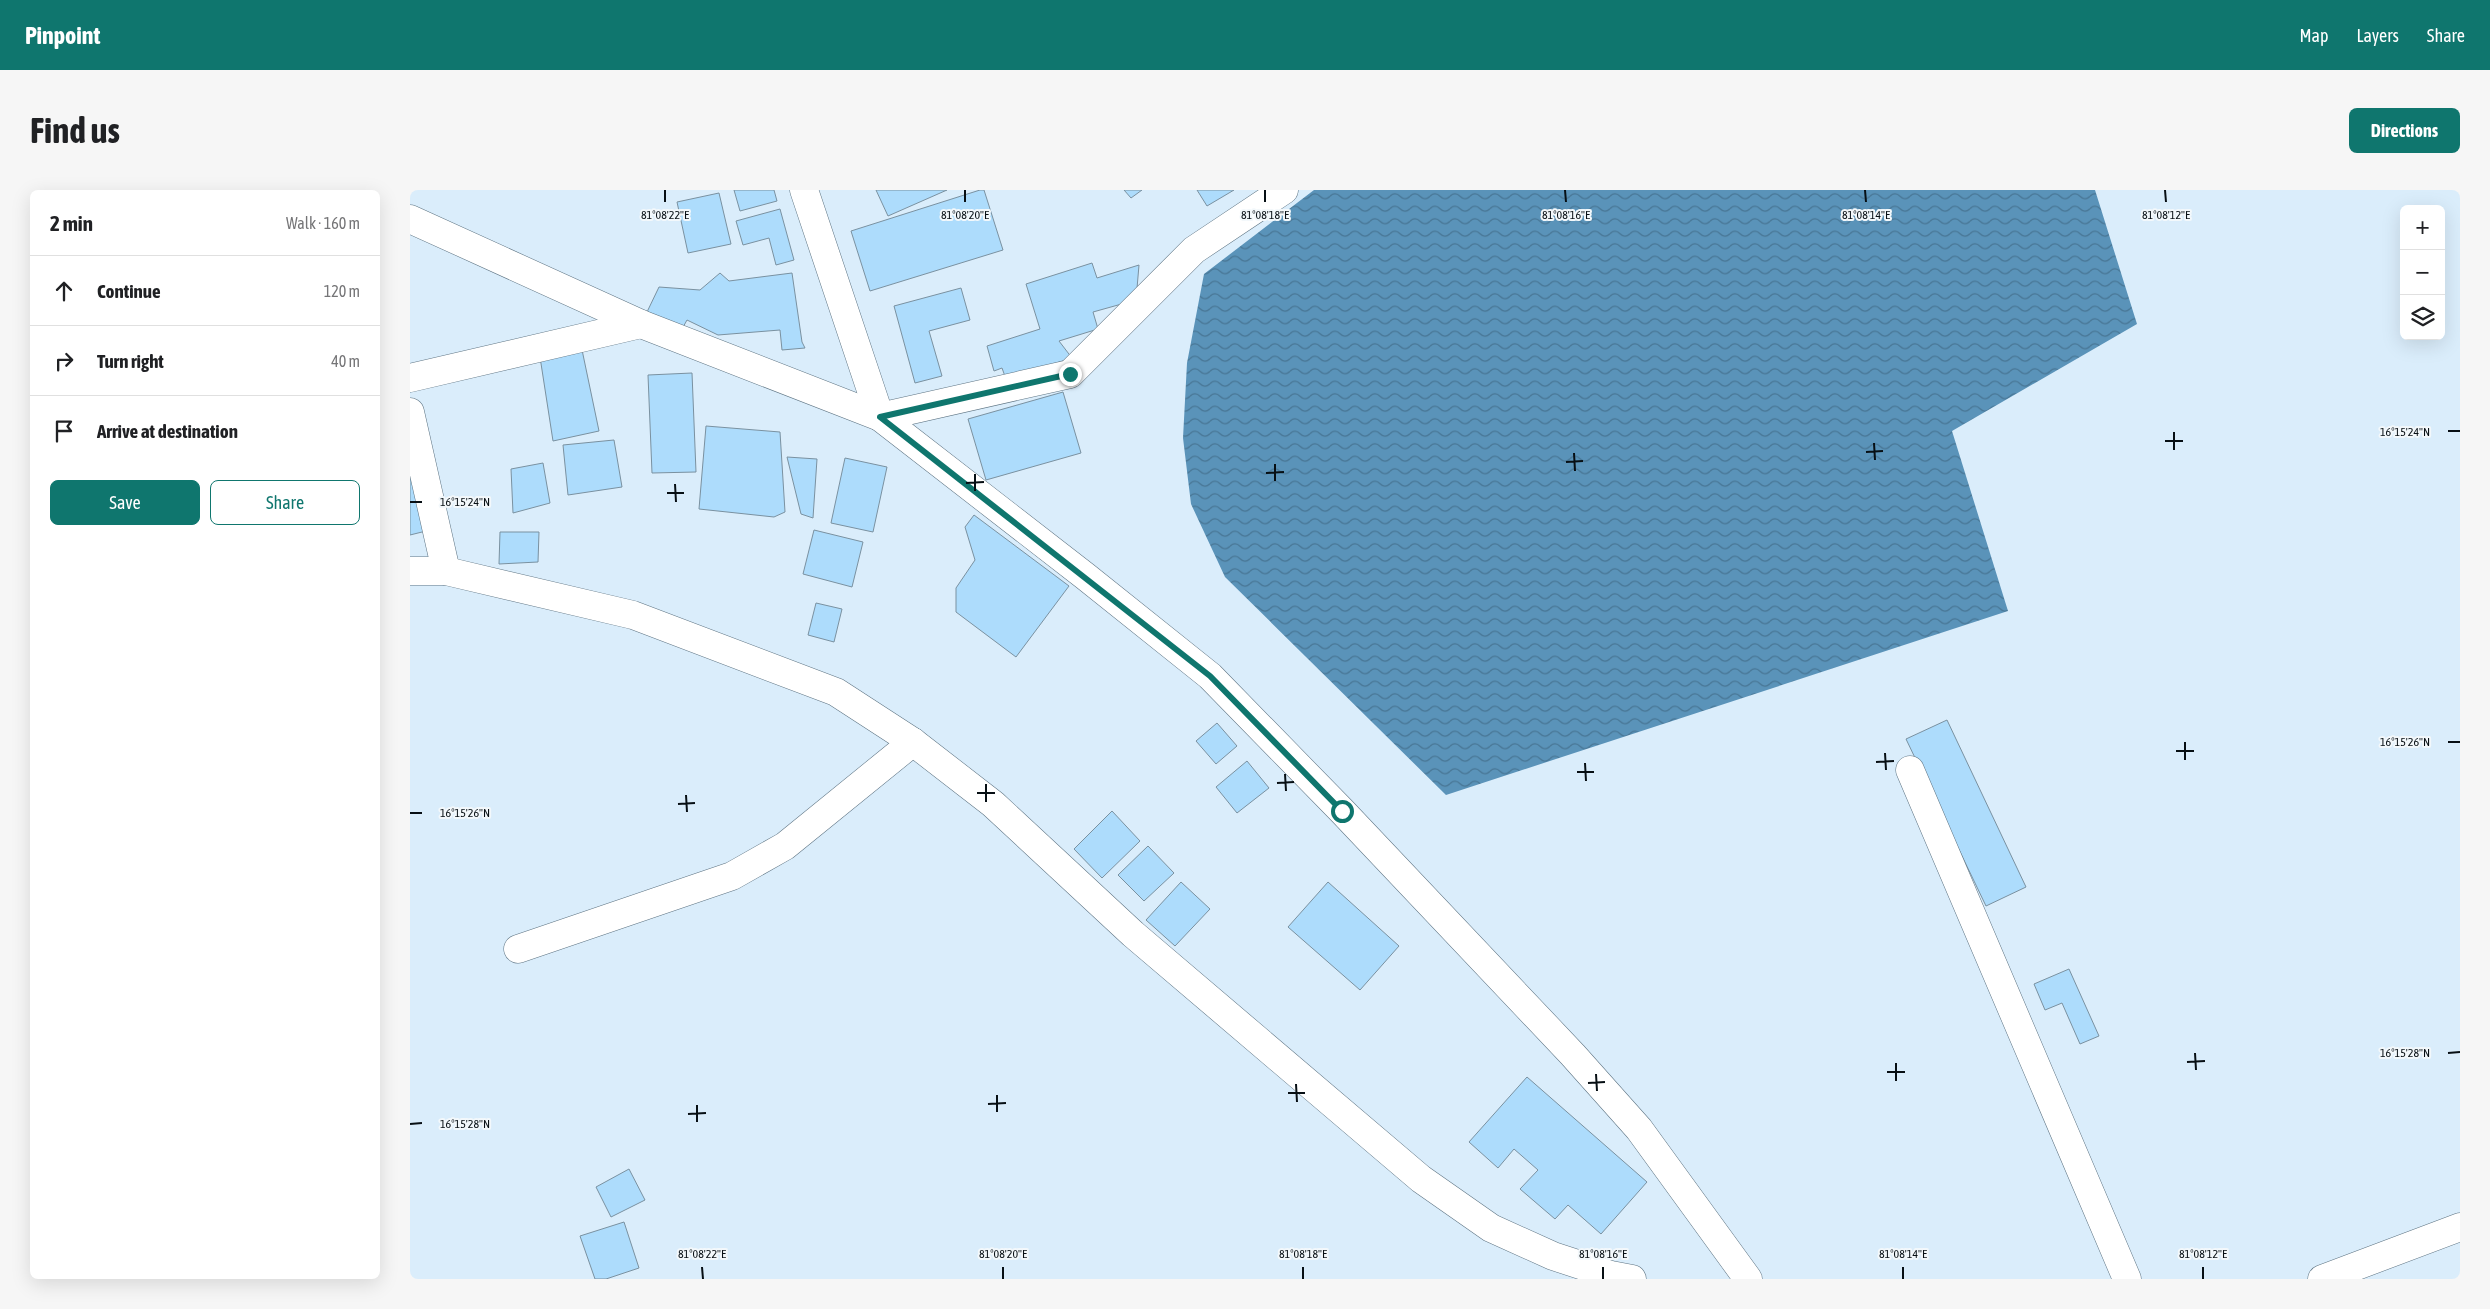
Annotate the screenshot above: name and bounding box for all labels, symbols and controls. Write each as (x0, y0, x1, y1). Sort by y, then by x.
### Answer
text: Pinpoint (25, 22, 100, 49)
text: Map (2299, 25, 2328, 46)
text: Layers (2356, 25, 2399, 46)
text: Share (2427, 25, 2465, 46)
button: Directions (2349, 108, 2460, 153)
text: Find us (30, 110, 120, 150)
map controls (2400, 205, 2445, 340)
button: + (2400, 205, 2445, 250)
text: 81°08'22"E (641, 208, 689, 222)
text: 81°08'20"E (941, 208, 989, 222)
text: 81°08'18"E (1241, 208, 1289, 222)
text: 81°08'16"E (1542, 208, 1590, 222)
text: 81°08'14"E (1842, 208, 1890, 222)
text: 81°08'12"E (2142, 208, 2190, 222)
text: 2 min (50, 211, 93, 235)
text: Walk · 160 m (286, 214, 360, 232)
button: − (2400, 250, 2445, 295)
icon: ahead (50, 277, 78, 305)
text: Continue (97, 280, 161, 302)
text: 120 m (324, 282, 360, 300)
button: layers (2400, 295, 2445, 340)
icon: right (50, 347, 78, 375)
text: Turn right (97, 350, 164, 372)
text: 40 m (331, 352, 360, 370)
route end (1059, 363, 1082, 386)
icon: arrive (50, 417, 78, 445)
text: Arrive at destination (97, 420, 238, 442)
text: 16°15'24"N (2380, 425, 2430, 439)
button: Save (50, 480, 200, 525)
button: Share (210, 480, 360, 525)
text: 16°15'24"N (440, 495, 490, 509)
text: 16°15'26"N (2380, 735, 2430, 749)
route start (1331, 800, 1354, 823)
text: 16°15'26"N (440, 806, 490, 820)
text: 16°15'28"N (2380, 1046, 2430, 1060)
text: 16°15'28"N (440, 1117, 490, 1131)
text: 81°08'22"E (678, 1247, 726, 1261)
text: 81°08'20"E (979, 1247, 1027, 1261)
text: 81°08'18"E (1279, 1247, 1327, 1261)
text: 81°08'16"E (1579, 1247, 1627, 1261)
text: 81°08'14"E (1879, 1247, 1927, 1261)
text: 81°08'12"E (2179, 1247, 2227, 1261)

